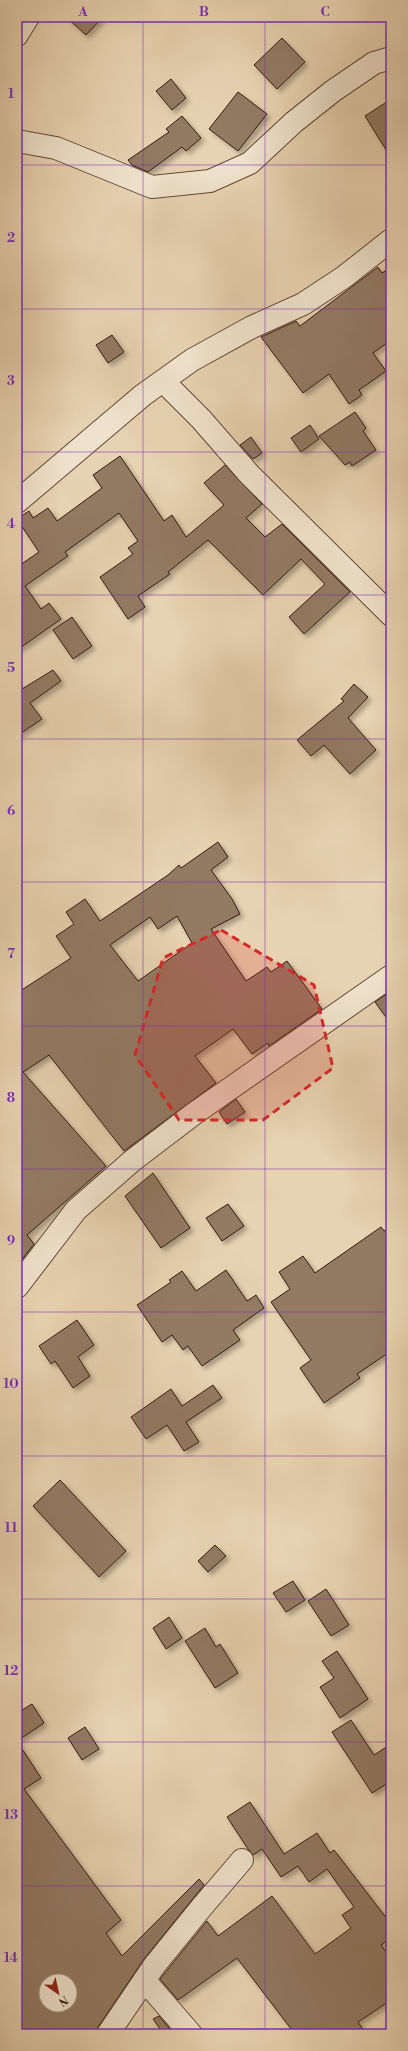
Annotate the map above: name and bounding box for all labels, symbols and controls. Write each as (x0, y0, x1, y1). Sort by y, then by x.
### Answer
text: A (77, 4, 88, 20)
text: B (199, 4, 209, 20)
text: C (320, 4, 330, 20)
text: 1 (8, 86, 15, 102)
text: 2 (7, 230, 15, 246)
text: 3 (7, 373, 15, 389)
text: 4 (7, 516, 16, 532)
text: 5 (7, 660, 15, 676)
text: 6 (7, 803, 15, 819)
text: 7 (7, 946, 15, 962)
text: 8 (7, 1090, 15, 1106)
text: 9 (7, 1233, 15, 1249)
text: 10 (3, 1376, 19, 1392)
text: 11 (5, 1520, 18, 1536)
text: 12 (4, 1663, 18, 1679)
text: 13 (4, 1807, 18, 1823)
text: 14 (4, 1950, 18, 1966)
north arrow (38, 1973, 78, 2013)
text: N (55, 1992, 71, 2009)

